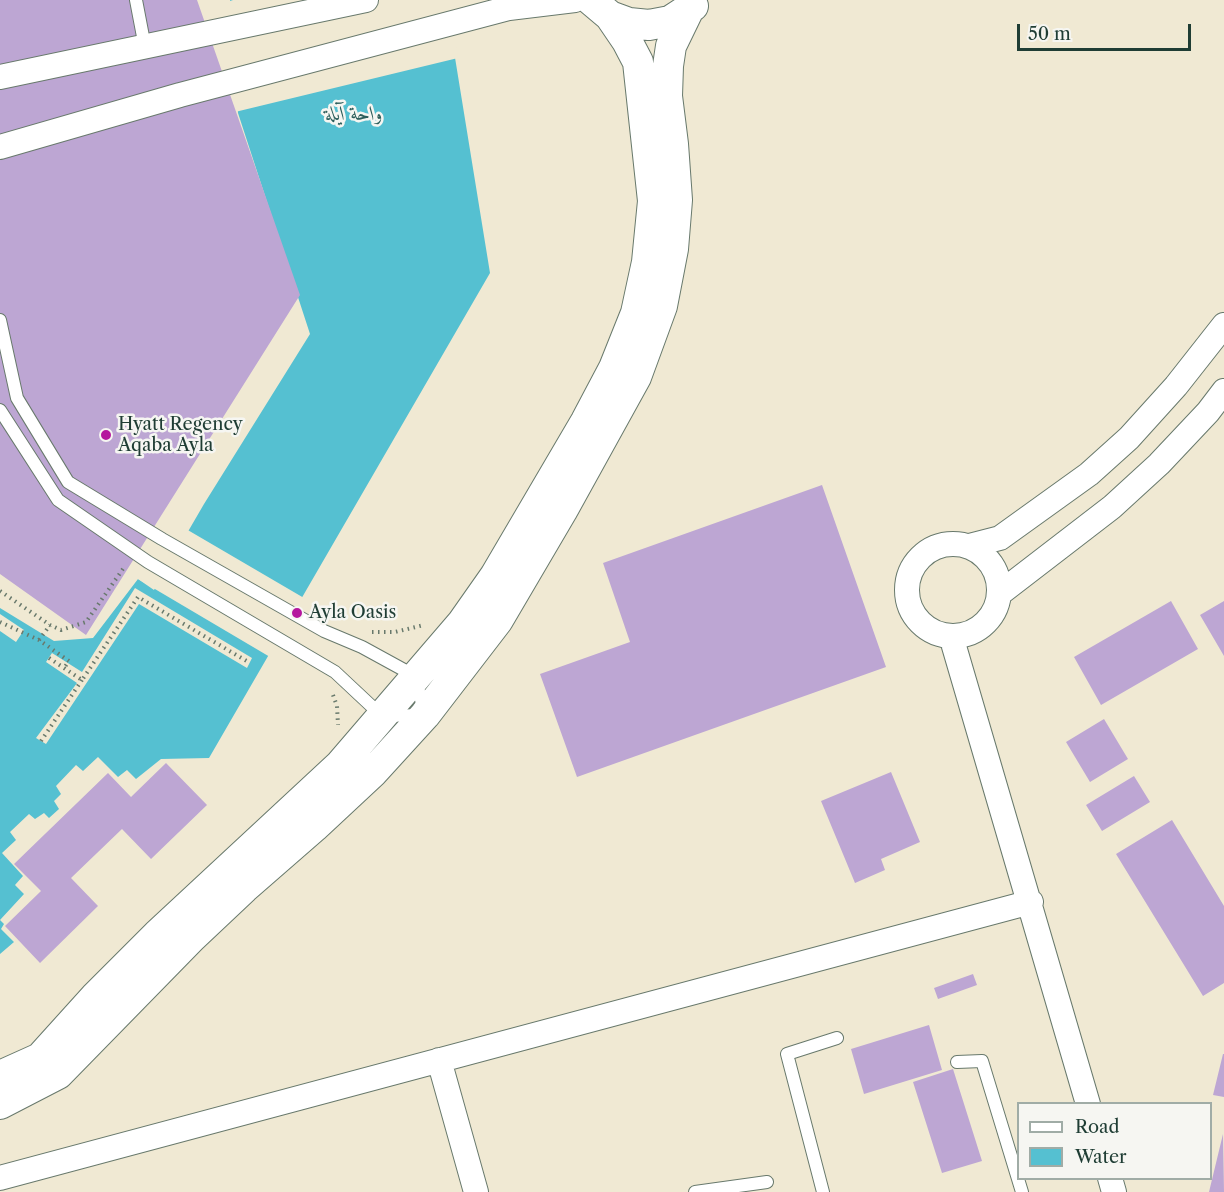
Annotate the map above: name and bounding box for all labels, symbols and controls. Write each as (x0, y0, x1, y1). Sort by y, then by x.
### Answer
scale bar (1020, 12, 1194, 50)
text: 50 m (1028, 23, 1071, 45)
water label: واحة آيلة (325, 102, 383, 126)
place label: Hyatt Regency Aqaba Ayla (118, 414, 243, 456)
marker: Hyatt Regency Aqaba Ayla (99, 428, 113, 442)
place label: Ayla Oasis (309, 602, 396, 624)
marker: Ayla Oasis (290, 606, 304, 620)
legend (1017, 1102, 1212, 1180)
text: Road (1075, 1116, 1120, 1138)
text: Water (1075, 1146, 1127, 1168)

